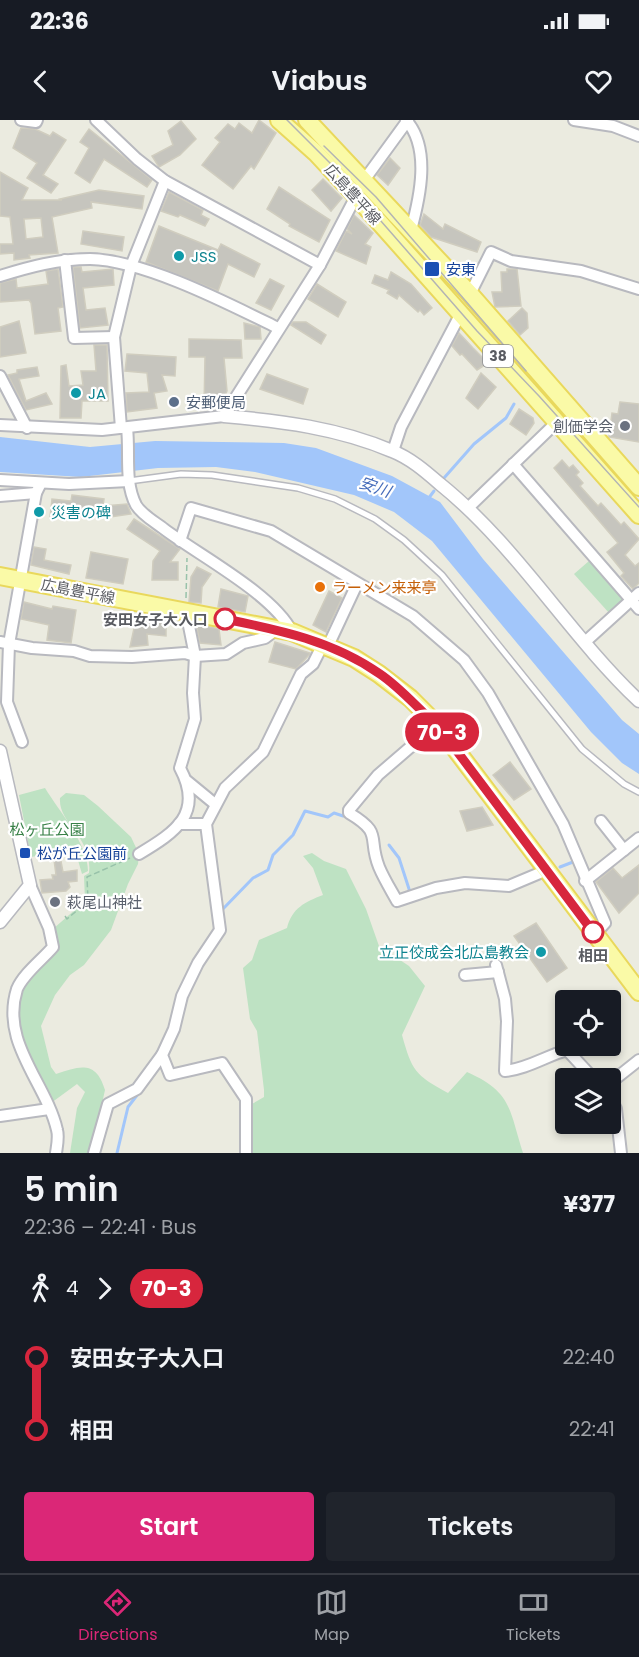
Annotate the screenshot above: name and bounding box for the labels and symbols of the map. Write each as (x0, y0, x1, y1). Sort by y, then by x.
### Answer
street label: 広島豊平線 (320, 159, 386, 229)
place label: JSS (191, 246, 217, 267)
marker: JSS (172, 249, 186, 263)
place label: 安東 (446, 259, 476, 280)
marker: 安東 (423, 260, 441, 278)
road number: 38 (483, 345, 513, 367)
place label: JA (88, 383, 106, 404)
marker: JA (69, 386, 83, 400)
place label: 安郵便局 (186, 392, 246, 413)
marker: 安郵便局 (167, 395, 181, 409)
place label: 創価学会 (553, 416, 613, 437)
marker: 創価学会 (618, 419, 632, 433)
water label: 安川 (356, 471, 396, 504)
place label: 災害の碑 (51, 502, 111, 523)
marker: 災害の碑 (32, 505, 46, 519)
street label: 広島豊平線 (39, 574, 117, 608)
place label: ラーメン来来亭 (332, 577, 436, 598)
marker: ラーメン来来亭 (313, 580, 327, 594)
marker: 安田女子大入口 (214, 608, 236, 630)
place label: 安田女子大入口 (103, 609, 208, 630)
line badge: 70-3 (400, 712, 484, 752)
park label: 松ヶ丘公園 (9, 819, 85, 840)
place label: 松が丘公園前 (37, 843, 127, 864)
marker: 松が丘公園前 (18, 846, 32, 860)
place label: 萩尾山神社 (67, 892, 142, 913)
marker: 萩尾山神社 (48, 895, 62, 909)
marker: 相田 (582, 921, 604, 943)
place label: 立正佼成会北広島教会 (379, 942, 529, 963)
marker: 立正佼成会北広島教会 (534, 945, 548, 959)
place label: 相田 (578, 945, 608, 966)

